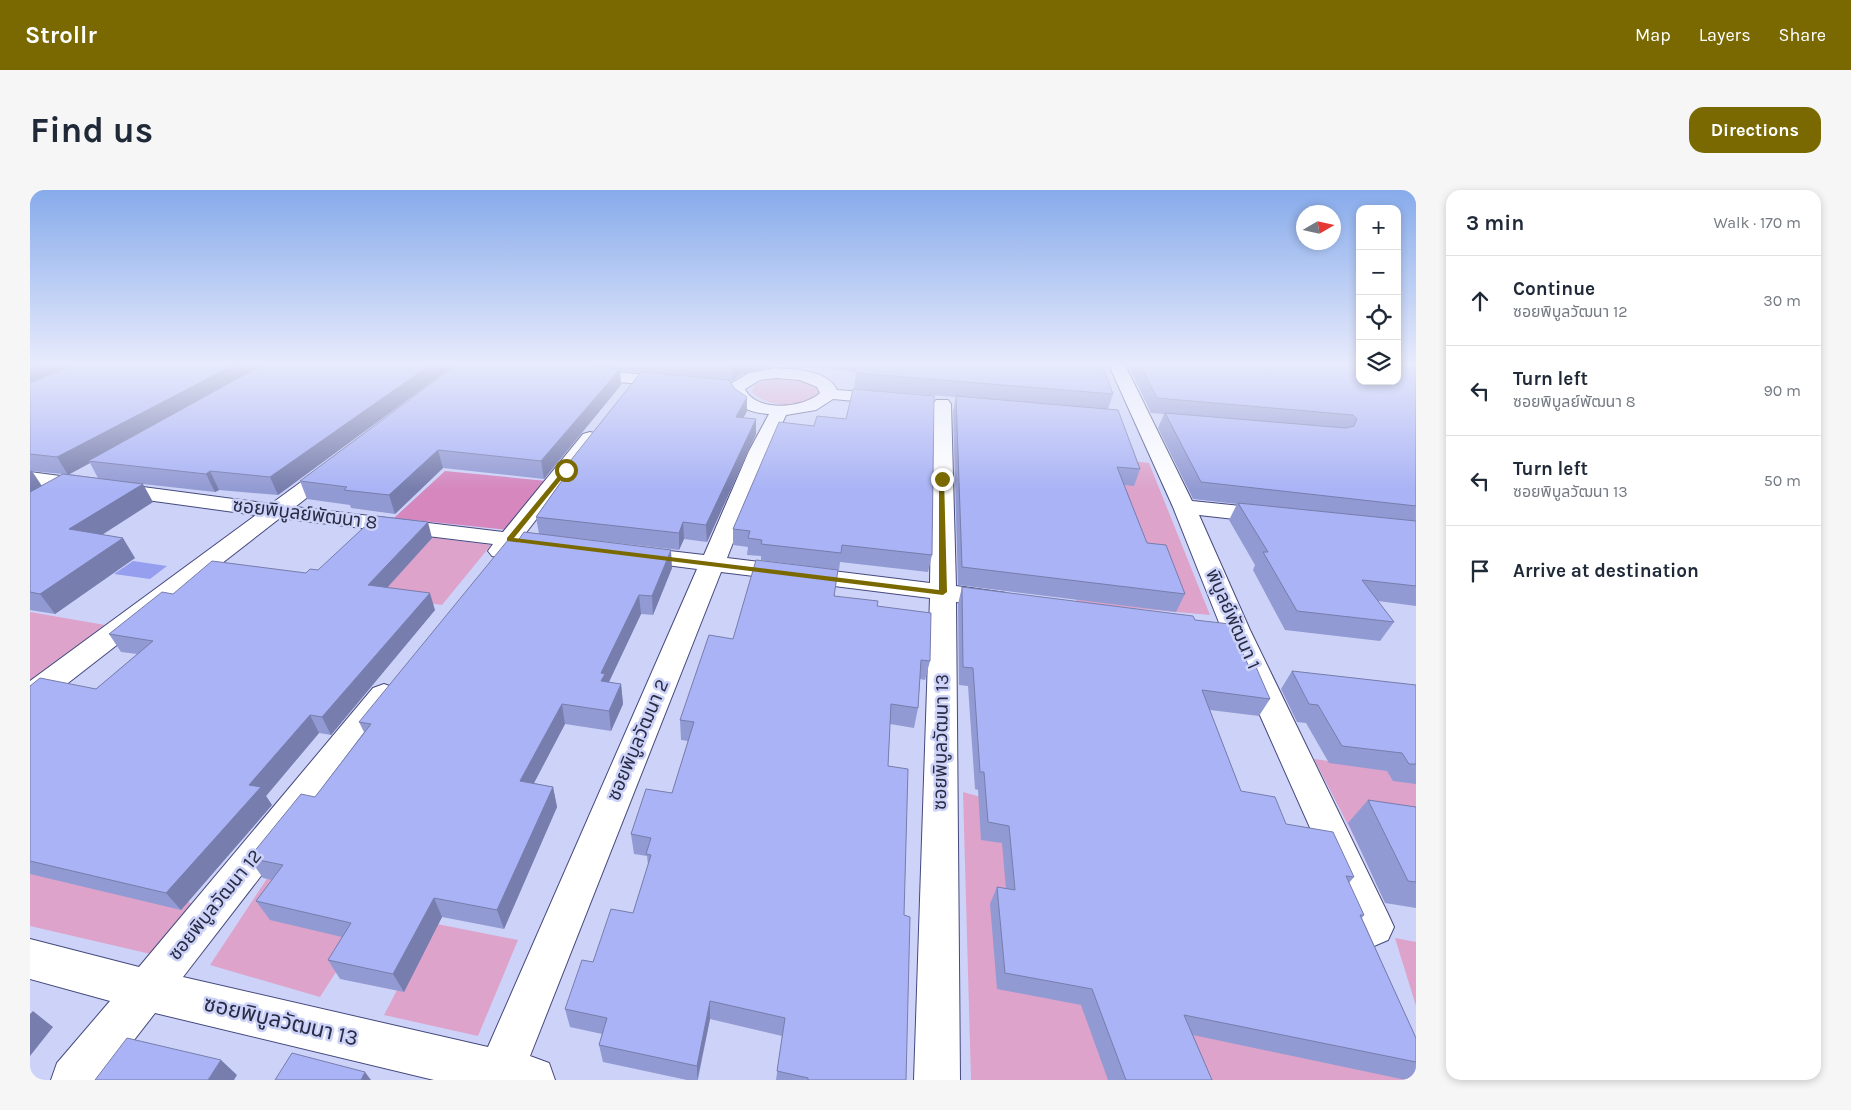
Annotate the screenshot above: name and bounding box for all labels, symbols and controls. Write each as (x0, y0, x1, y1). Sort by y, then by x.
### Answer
text: Strollr (25, 21, 97, 49)
text: Map (1635, 24, 1671, 46)
text: Layers (1699, 24, 1751, 46)
text: Share (1779, 24, 1826, 46)
button: Directions (1689, 107, 1821, 153)
text: Find us (30, 110, 153, 151)
north arrow (1296, 205, 1341, 250)
map controls (1356, 205, 1401, 385)
button: + (1356, 205, 1401, 250)
text: 3 min (1466, 211, 1524, 235)
text: Walk · 170 m (1713, 213, 1801, 232)
button: − (1356, 250, 1401, 295)
text: Continue (1513, 278, 1595, 300)
icon: ahead (1466, 287, 1494, 315)
text: 30 m (1763, 291, 1801, 310)
button: locate (1356, 295, 1401, 340)
text: ซอยพิบูลวัฒนา 12 (1513, 302, 1628, 321)
button: layers (1356, 340, 1401, 385)
text: Turn left (1513, 368, 1588, 390)
icon: left (1466, 377, 1494, 405)
text: 90 m (1763, 381, 1801, 400)
text: ซอยพิบูลย์พัฒนา 8 (1513, 392, 1636, 411)
text: Turn left (1513, 458, 1588, 480)
route start (555, 459, 578, 482)
icon: left (1466, 467, 1494, 495)
route end (931, 468, 954, 491)
text: 50 m (1764, 471, 1801, 490)
text: ซอยพิบูลวัฒนา 13 (1513, 482, 1628, 501)
street label: ซอยพิบูลย์พัฒนา 8 (231, 494, 379, 535)
icon: arrive (1466, 557, 1494, 585)
text: Arrive at destination (1513, 560, 1699, 582)
street label: พิบูลย์พัฒนา 1 (1200, 565, 1265, 673)
street label: ซอยพิบูลวัฒนา 13 (929, 674, 954, 810)
street label: ซอยพิบูลวัฒนา 2 (603, 676, 674, 804)
street label: ซอยพิบูลวัฒนา 12 (164, 845, 267, 965)
street label: ซอยพิบูลวัฒนา 13 (201, 991, 361, 1051)

